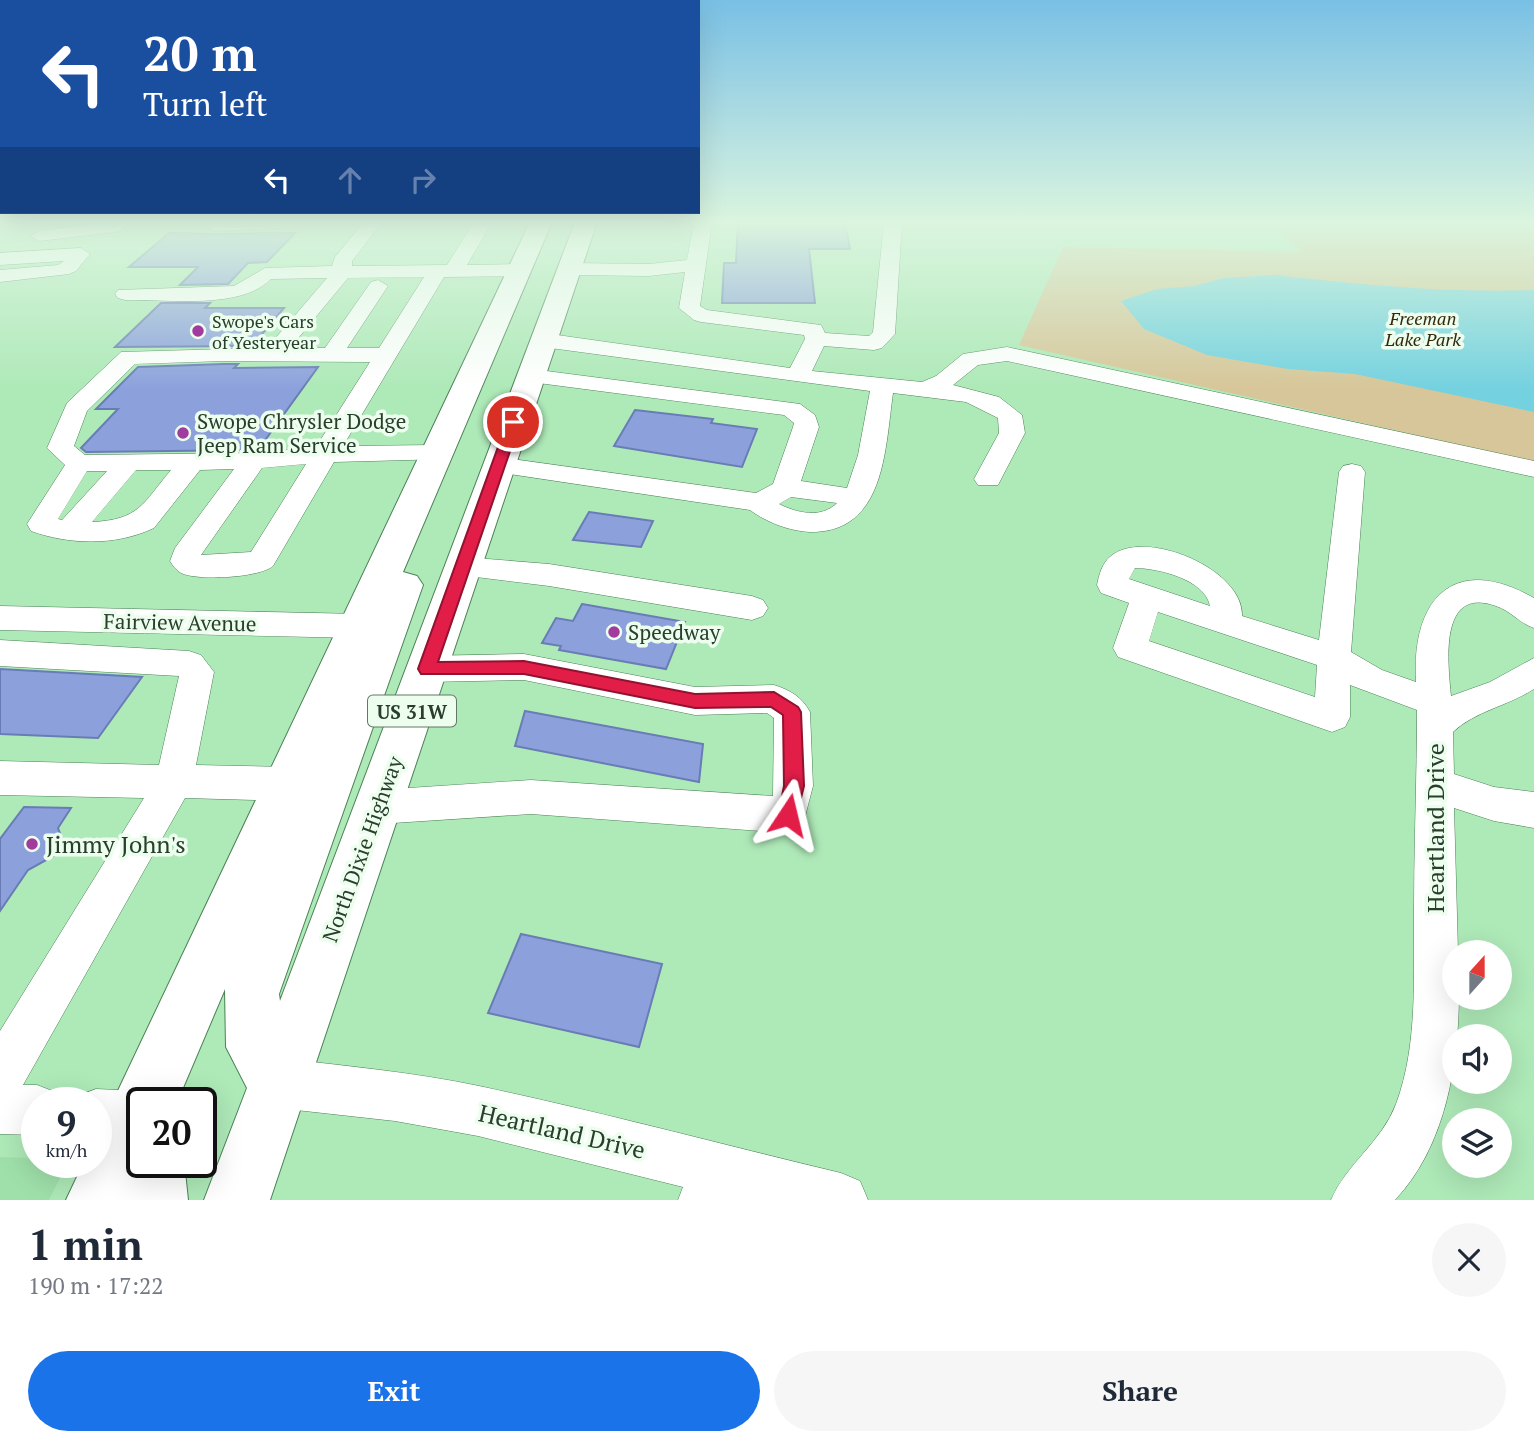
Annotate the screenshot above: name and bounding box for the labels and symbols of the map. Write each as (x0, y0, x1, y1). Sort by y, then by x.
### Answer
park label: Freeman Lake Park (1384, 306, 1461, 351)
place label: Swope's Cars of Yesteryear (212, 309, 316, 354)
marker: Swope's Cars of Yesteryear (190, 323, 206, 339)
pin (483, 392, 543, 452)
place label: Swope Chrysler Dodge Jeep Ram Service (197, 407, 406, 459)
marker: Swope Chrysler Dodge Jeep Ram Service (175, 425, 191, 441)
street label: Fairview Avenue (103, 607, 257, 637)
place label: Speedway (628, 618, 721, 646)
marker: Speedway (606, 624, 622, 640)
road number: US 31W (368, 696, 456, 726)
street label: Heartland Drive (1419, 743, 1451, 913)
street label: North Dixie Highway (315, 752, 409, 946)
position arrow (751, 778, 825, 852)
place label: Jimmy John's (46, 828, 186, 860)
marker: Jimmy John's (24, 836, 40, 852)
north arrow (1442, 940, 1512, 1010)
speed limit sign: 20 (126, 1087, 217, 1178)
street label: Heartland Drive (476, 1096, 648, 1166)

